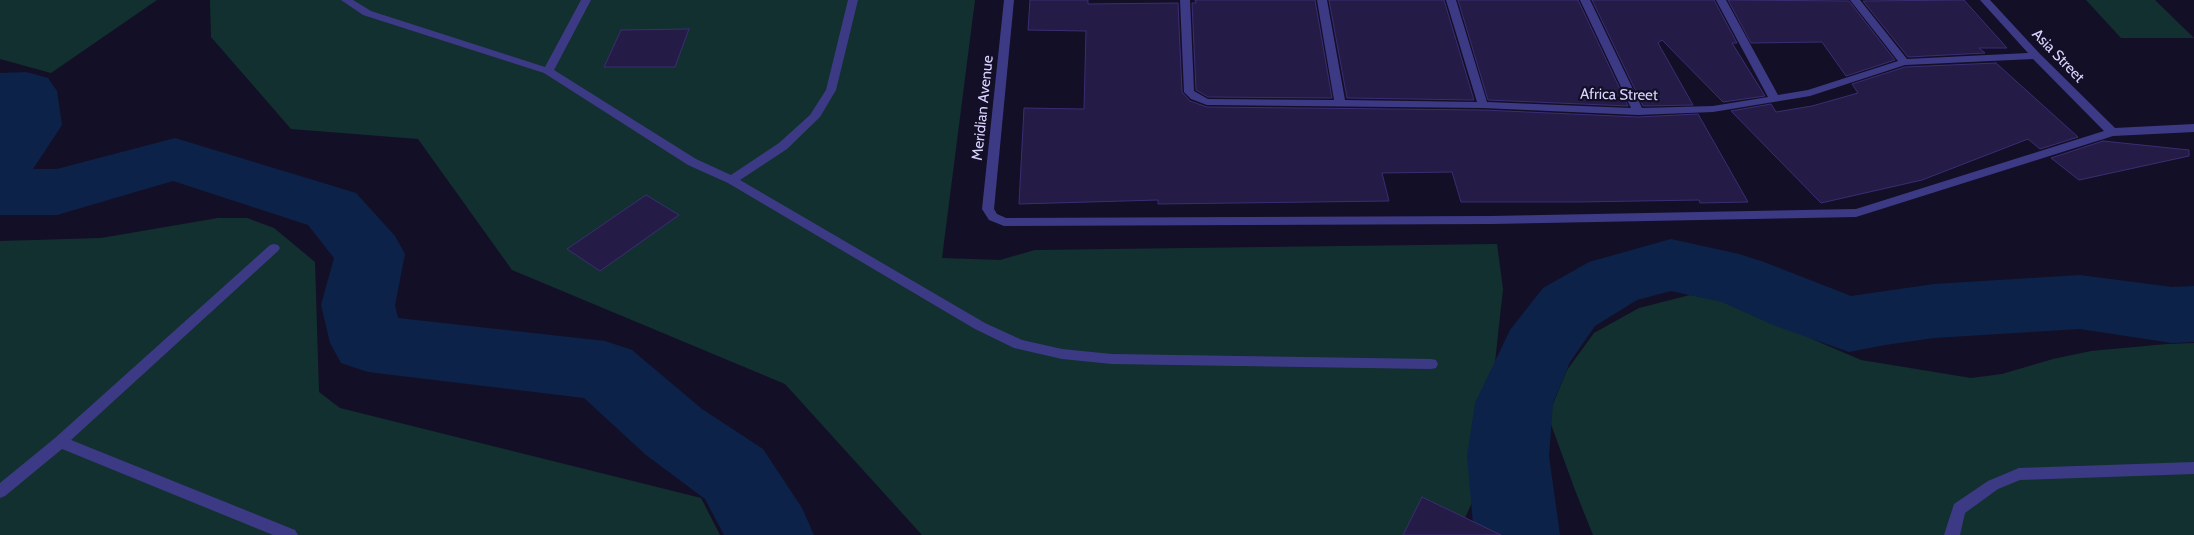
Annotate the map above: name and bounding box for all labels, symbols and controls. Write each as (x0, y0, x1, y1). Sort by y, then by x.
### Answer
street label: Asia Street (2028, 25, 2088, 87)
street label: Meridian Avenue (969, 55, 997, 161)
street label: Africa Street (1580, 85, 1658, 105)

